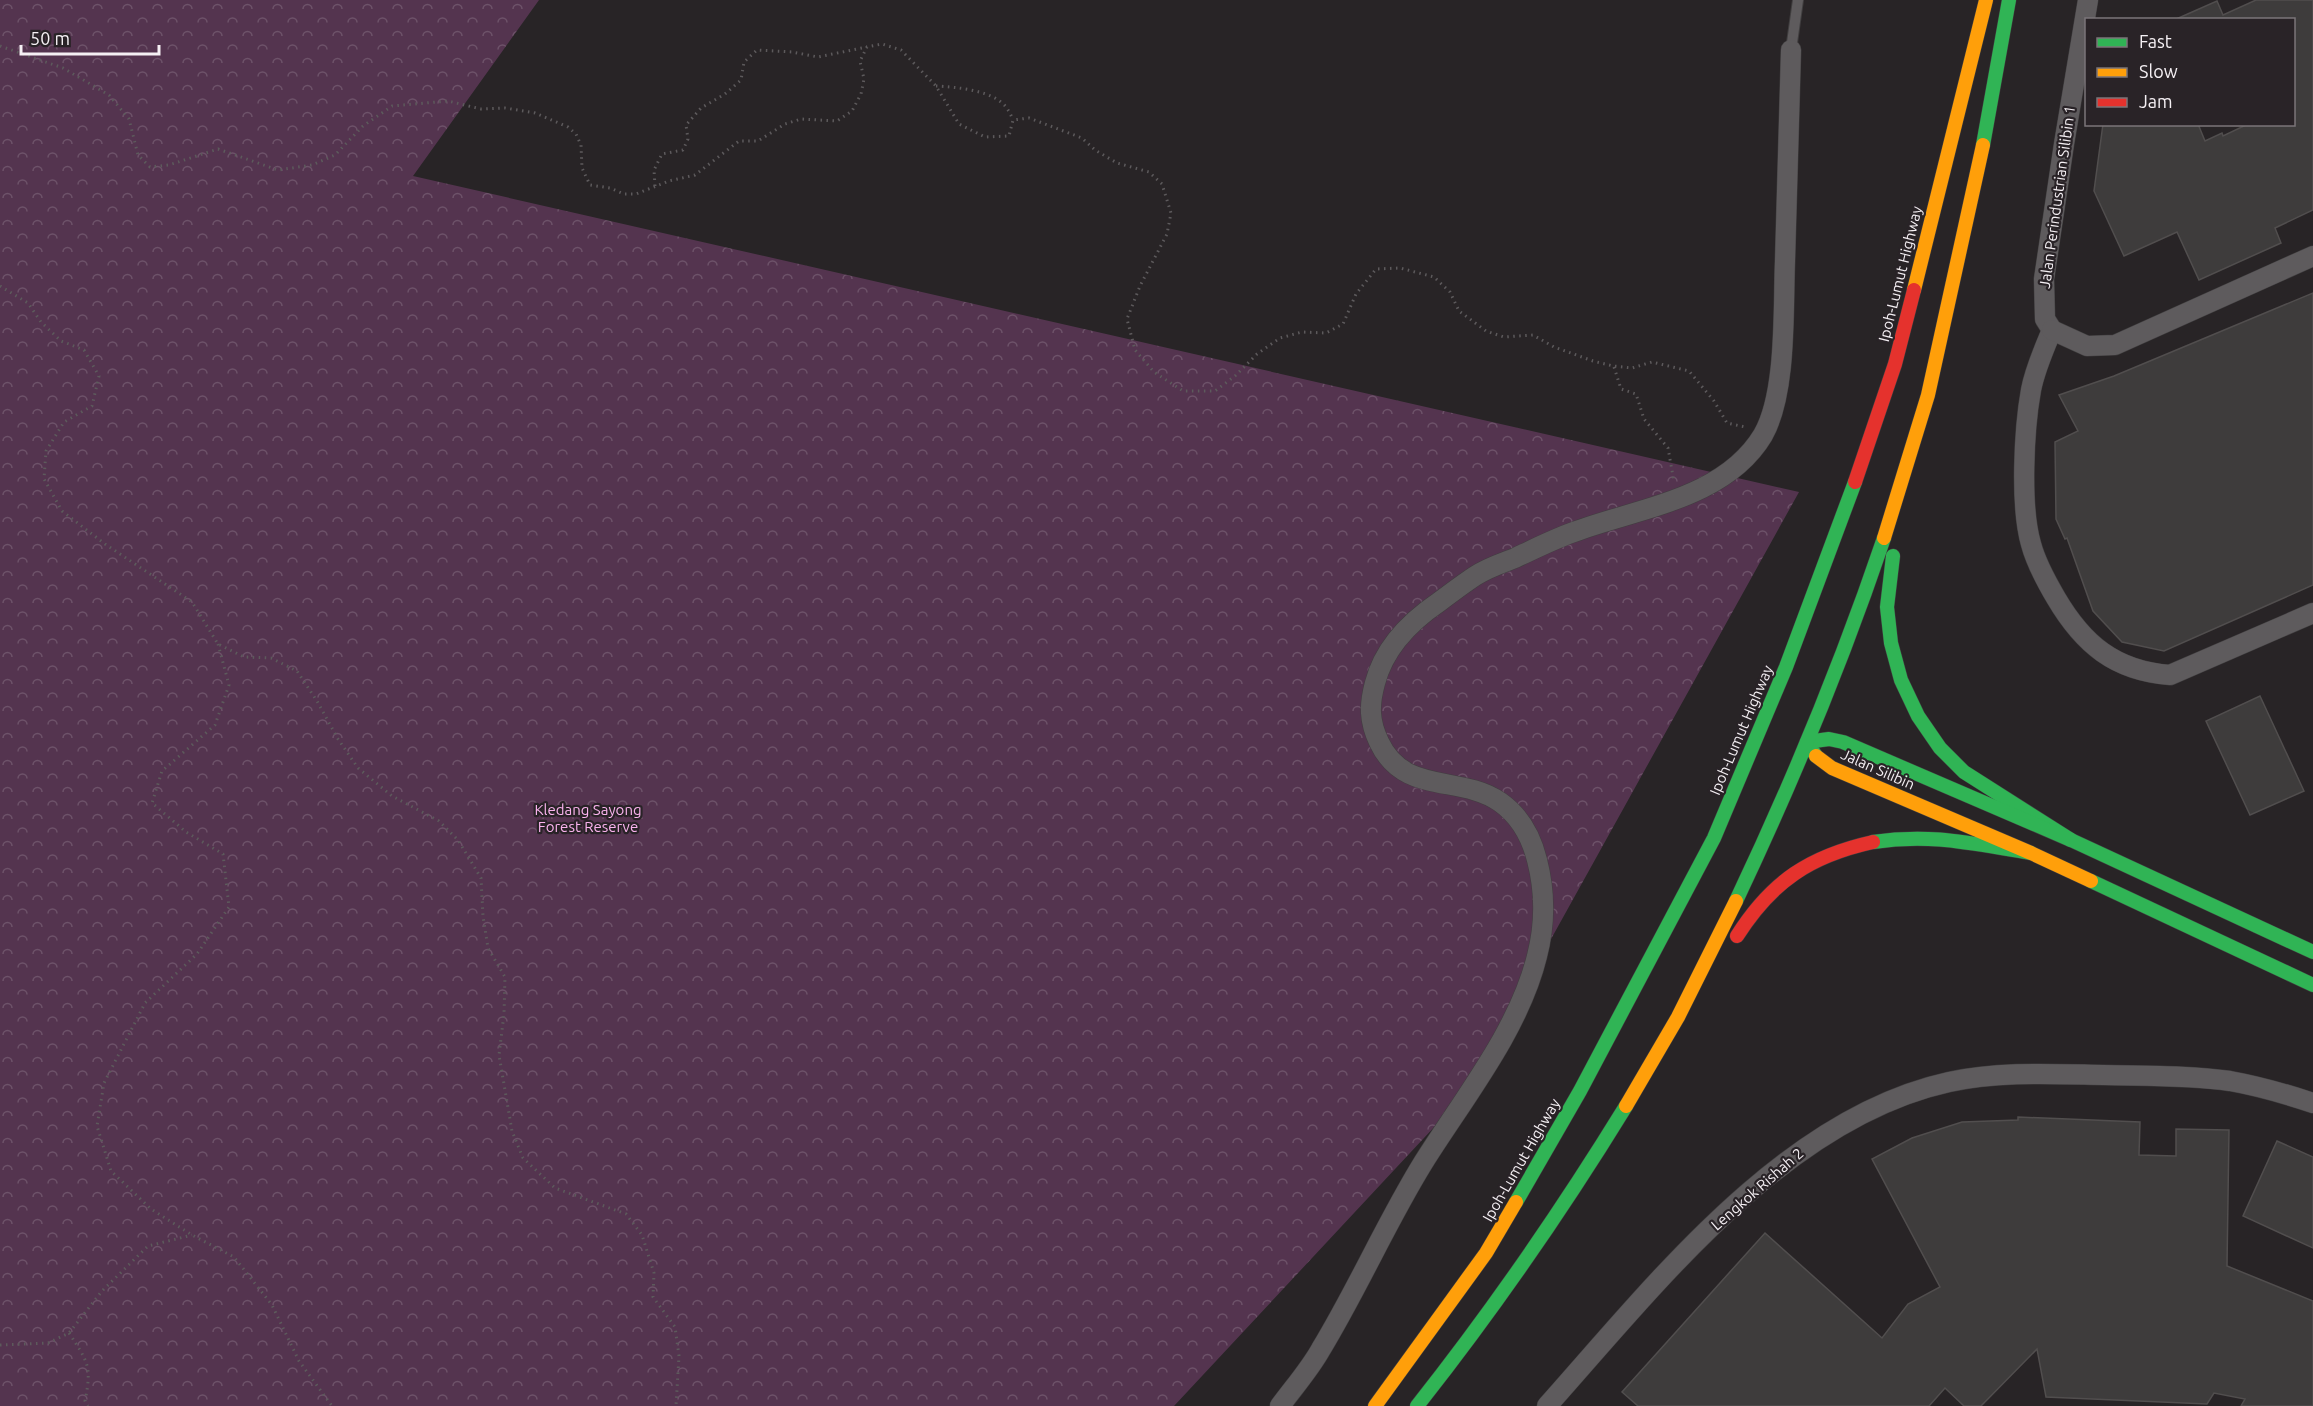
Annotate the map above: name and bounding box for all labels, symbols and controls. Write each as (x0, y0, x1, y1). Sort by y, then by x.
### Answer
scale bar (21, 18, 159, 56)
legend (2085, 18, 2295, 126)
text: 50 m (30, 28, 70, 48)
text: Fast (2139, 31, 2172, 51)
text: Slow (2139, 61, 2178, 81)
text: Jam (2139, 91, 2173, 111)
street label: Jalan Perindustrian Silibin 1 (2036, 105, 2078, 289)
street label: Ipoh-Lumut Highway (1875, 204, 1925, 344)
street label: Ipoh-Lumut Highway (1706, 663, 1776, 797)
street label: Jalan Silibin (1839, 745, 1917, 793)
park label: Kledang Sayong Forest Reserve (534, 801, 642, 835)
street label: Ipoh-Lumut Highway (1479, 1095, 1563, 1225)
street label: Lengkok Rishah 2 (1707, 1144, 1807, 1234)

